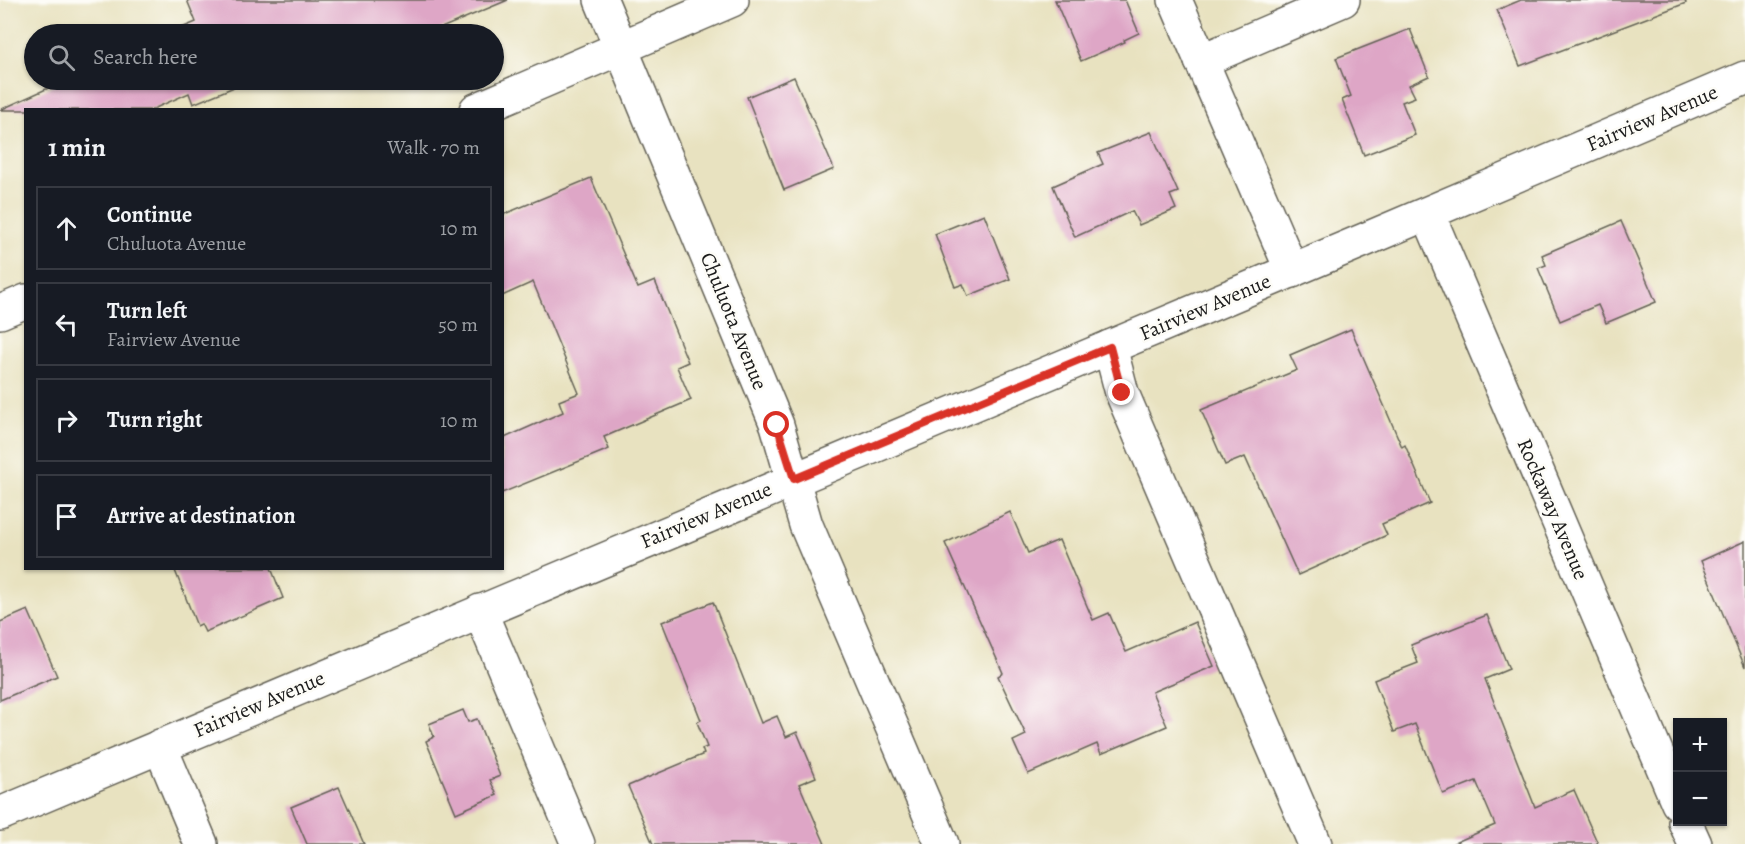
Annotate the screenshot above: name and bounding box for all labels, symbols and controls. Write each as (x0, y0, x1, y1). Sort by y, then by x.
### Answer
search box (24, 24, 504, 90)
icon: search (45, 41, 78, 74)
text: Search here (93, 42, 198, 72)
street label: Fairview Avenue (1582, 78, 1722, 158)
text: 1 min (48, 130, 106, 165)
text: Walk · 70 m (387, 134, 480, 161)
text: Continue (107, 200, 192, 230)
icon: ahead (50, 212, 83, 245)
text: 10 m (440, 215, 478, 242)
text: Chuluota Avenue (107, 230, 246, 257)
street label: Chuluota Avenue (694, 248, 774, 394)
street label: Fairview Avenue (1135, 267, 1275, 347)
text: Turn left (107, 296, 187, 326)
icon: left (50, 308, 83, 341)
text: 50 m (438, 311, 478, 338)
text: Fairview Avenue (107, 326, 240, 353)
route end (1108, 379, 1134, 405)
icon: right (50, 404, 83, 437)
text: Turn right (107, 405, 203, 435)
text: 10 m (440, 407, 478, 434)
route start (763, 411, 789, 437)
street label: Rockaway Avenue (1511, 434, 1595, 584)
street label: Fairview Avenue (636, 475, 776, 555)
icon: arrive (50, 500, 83, 533)
text: Arrive at destination (107, 501, 296, 531)
street label: Fairview Avenue (189, 664, 329, 744)
map controls (1673, 718, 1727, 826)
button: + (1673, 718, 1727, 772)
button: − (1673, 772, 1727, 826)

